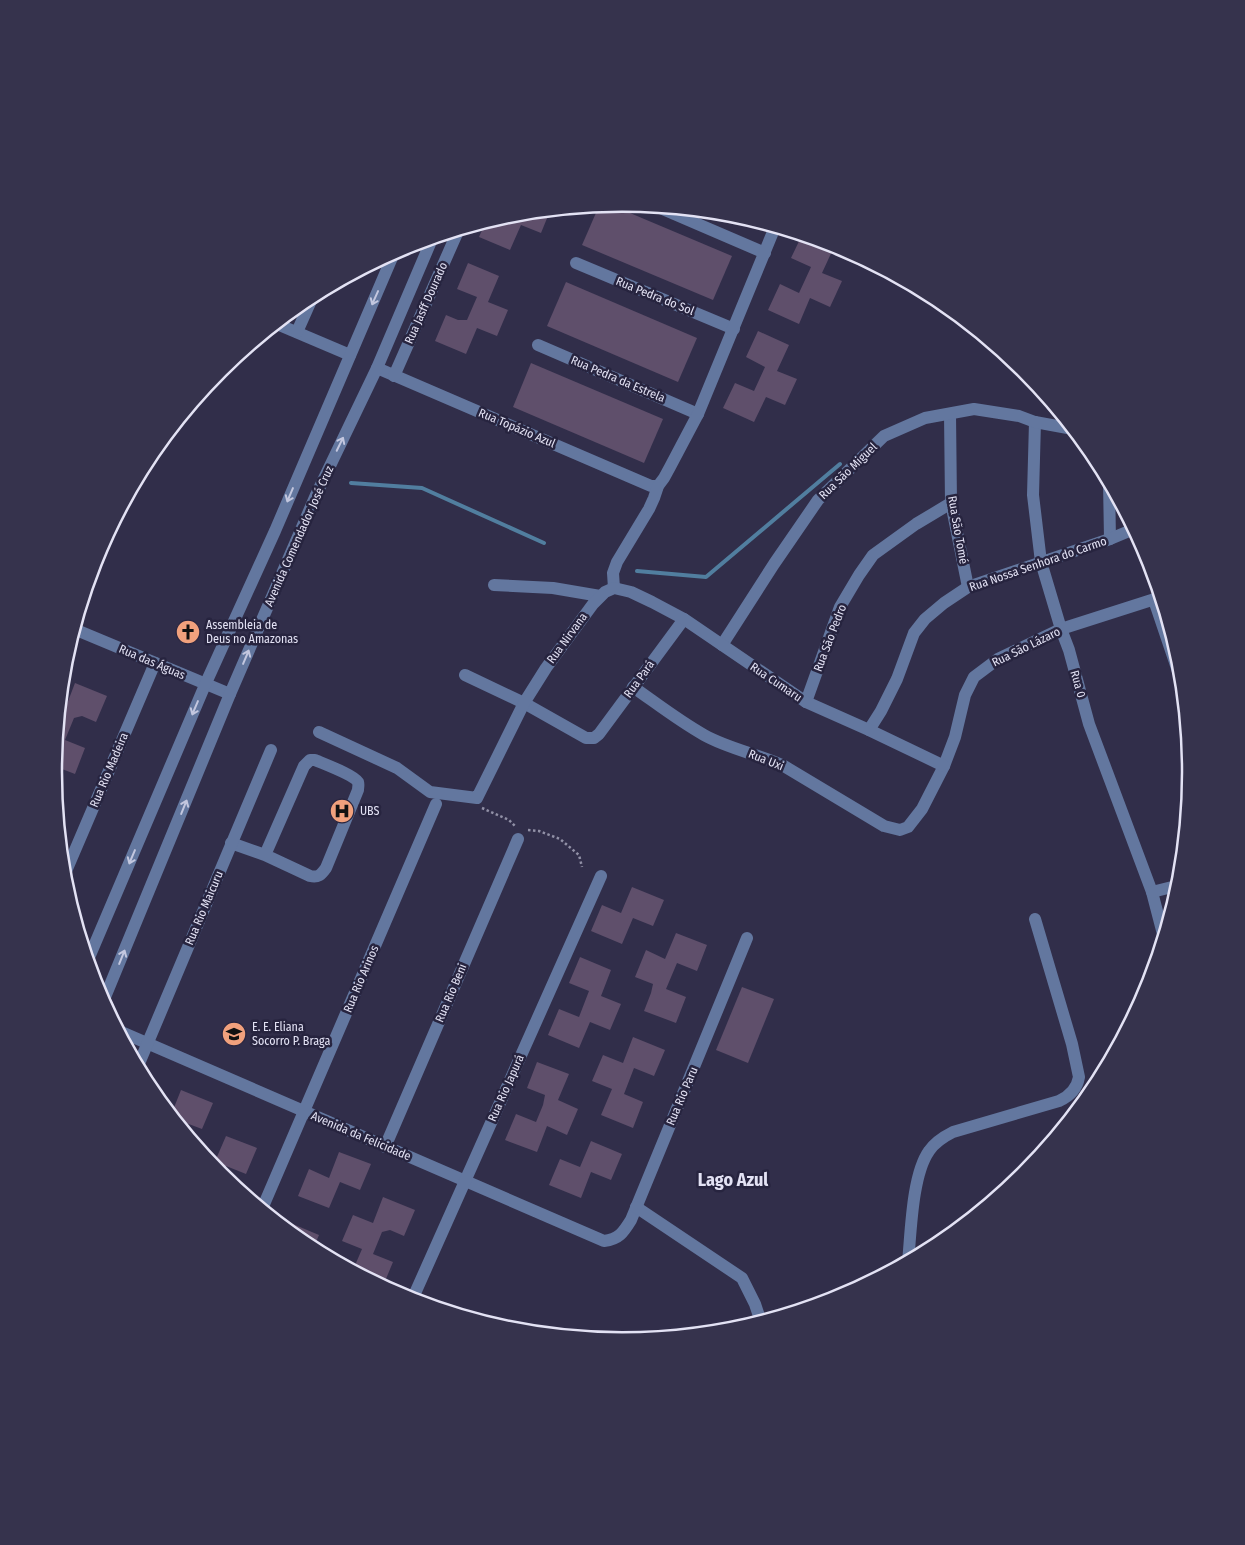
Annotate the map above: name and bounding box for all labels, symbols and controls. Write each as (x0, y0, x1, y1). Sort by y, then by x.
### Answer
street label: Rua Jasff Dourado (402, 260, 450, 346)
street label: Rua Pedra do Sol (614, 274, 696, 318)
one-way arrow (369, 290, 379, 305)
street label: Rua Pedra da Estrela (569, 353, 667, 405)
street label: Rua Topázio Azul (476, 405, 558, 451)
one-way arrow (336, 437, 346, 452)
street label: Rua São Miguel (816, 440, 880, 502)
street label: Avenida Comendador José Cruz (262, 463, 336, 608)
one-way arrow (284, 487, 294, 502)
street label: Rua São Tomé (945, 495, 971, 565)
street label: Rua Nossa Senhora do Carmo (967, 534, 1109, 594)
street label: Rua São Pedro (811, 602, 849, 674)
street label: Rua Nirvana (544, 610, 590, 666)
place label: Assembleia de Deus no Amazonas (206, 618, 298, 646)
church icon: Assembleia de Deus no Amazonas (175, 619, 201, 645)
street label: Rua São Lázaro (990, 624, 1062, 670)
street label: Rua das Águas (117, 641, 188, 682)
one-way arrow (241, 650, 251, 665)
street label: Rua Pará (621, 658, 657, 700)
street label: Rua Cumaru (748, 660, 804, 704)
street label: Rua 0 (1067, 669, 1089, 699)
one-way arrow (190, 700, 200, 715)
street label: Rua Rio Madeira (87, 730, 131, 809)
street label: Rua Uxi (746, 747, 786, 773)
hospital icon: UBS (329, 798, 355, 824)
one-way arrow (179, 800, 189, 815)
place label: UBS (360, 804, 379, 818)
one-way arrow (126, 849, 136, 864)
street label: Rua Rio Maicuru (182, 869, 226, 947)
street label: Rua Rio Arinos (341, 943, 381, 1015)
one-way arrow (118, 950, 127, 965)
street label: Rua Rio Beni (432, 962, 470, 1024)
place label: E. E. Eliana Socorro P. Braga (252, 1020, 330, 1048)
school or university icon: E. E. Eliana Socorro P. Braga (221, 1021, 247, 1047)
street label: Rua Rio Japurá (485, 1052, 527, 1124)
street label: Rua Rio Paru (663, 1065, 701, 1127)
street label: Avenida da Felicidade (309, 1109, 413, 1163)
district label: Lago Azul (698, 1169, 768, 1191)

